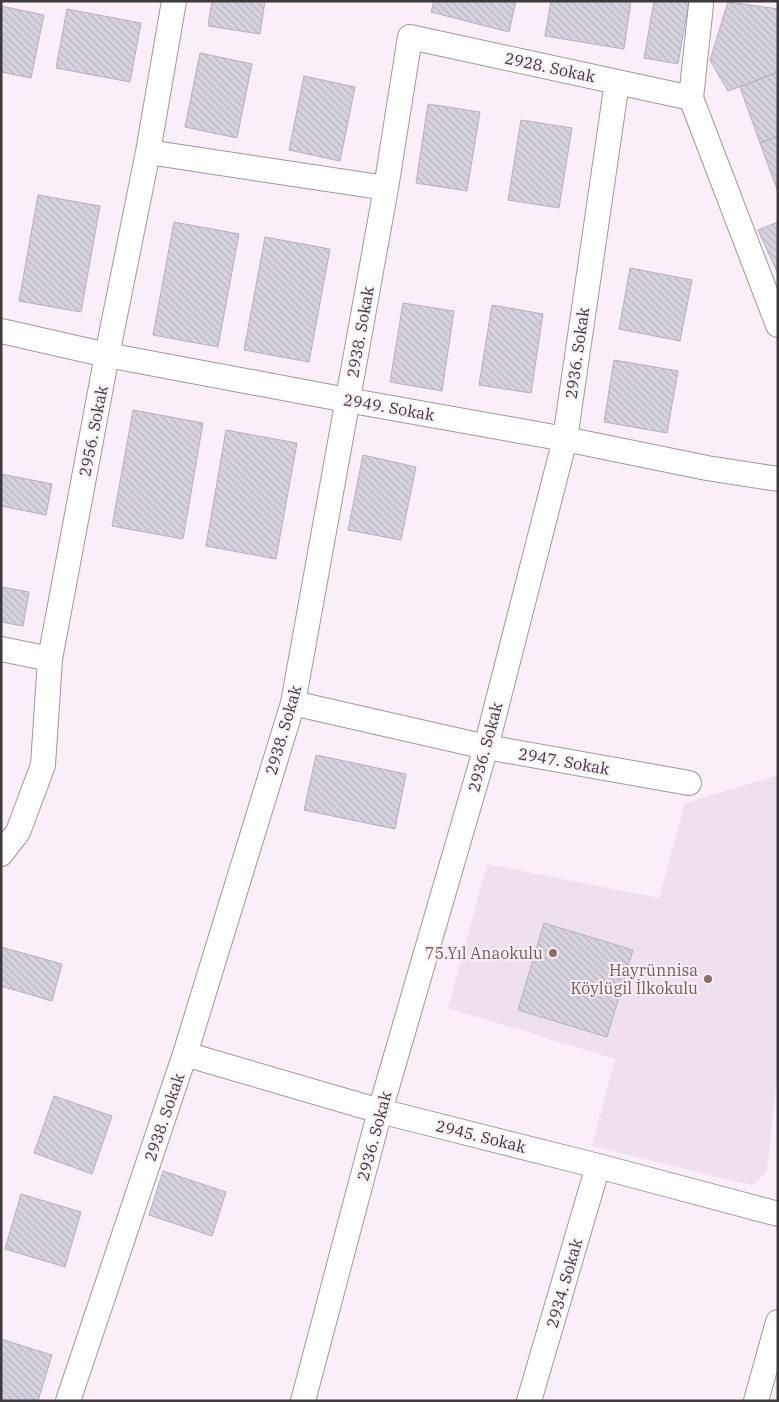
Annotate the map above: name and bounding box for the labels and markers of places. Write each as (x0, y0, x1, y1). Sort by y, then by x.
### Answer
place label: 75.Yıl Anaokulu (425, 943, 543, 963)
marker: 75.Yıl Anaokulu (547, 947, 559, 959)
place label: Hayrünnisa Köylügil İlkokulu (570, 960, 698, 998)
marker: Hayrünnisa Köylügil İlkokulu (702, 973, 714, 985)

